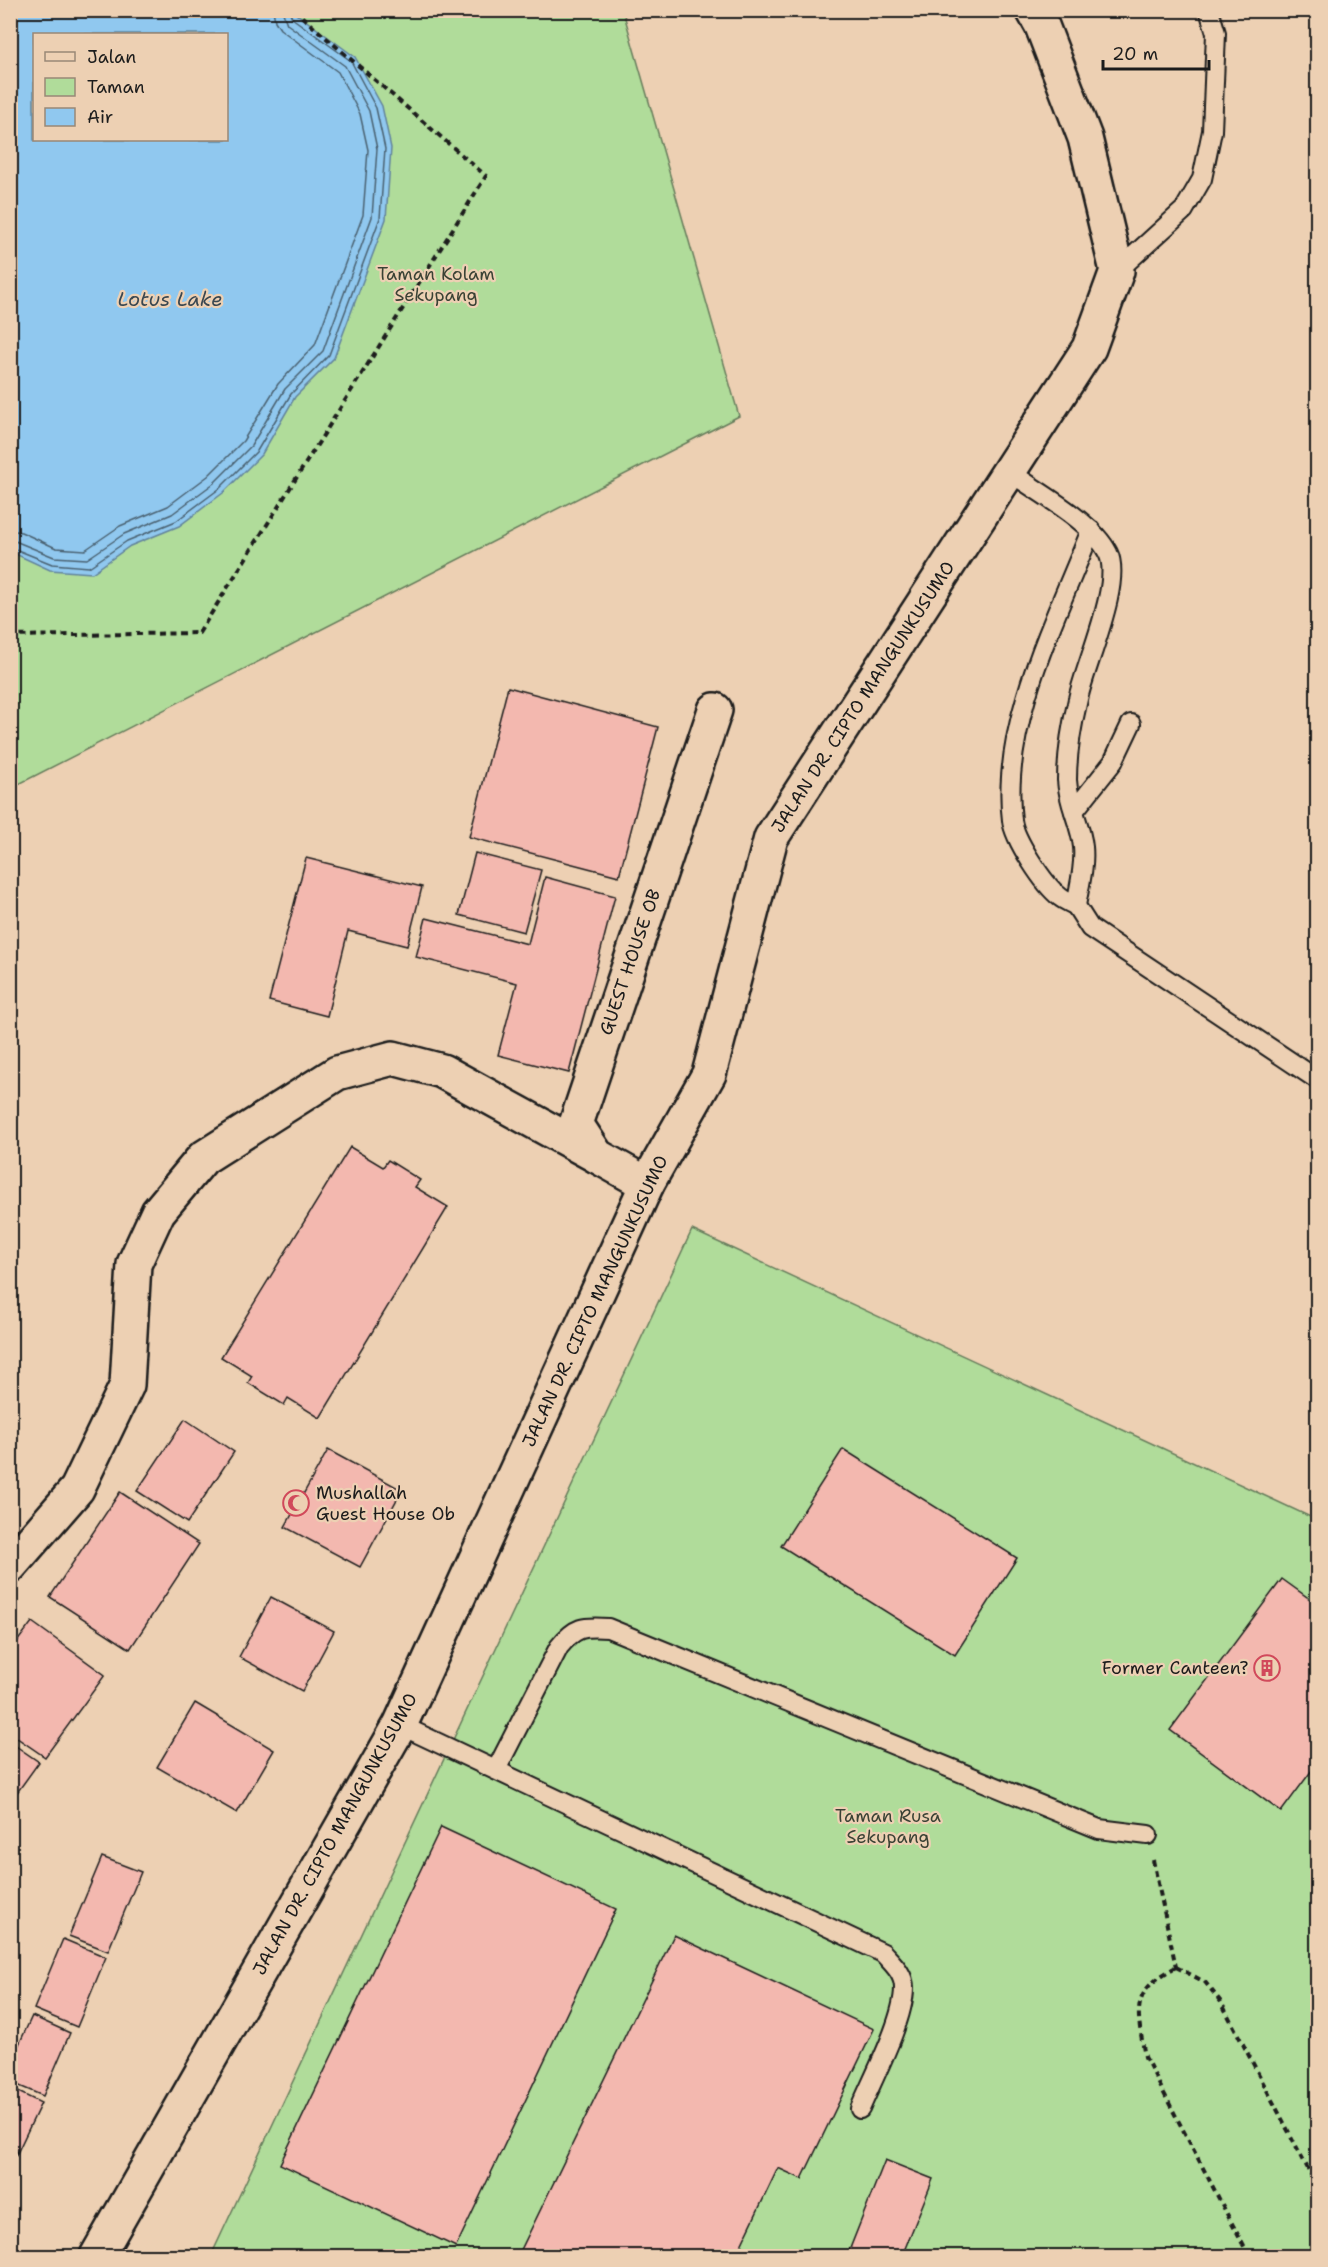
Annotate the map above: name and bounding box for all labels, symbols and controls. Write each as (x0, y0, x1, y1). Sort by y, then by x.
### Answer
legend (33, 33, 228, 141)
scale bar (1103, 33, 1210, 71)
text: 20 m (1112, 42, 1158, 66)
text: Jalan (87, 45, 136, 69)
text: Taman (87, 75, 145, 99)
text: Air (87, 105, 113, 129)
park label: Taman Kolam Sekupang (377, 262, 495, 307)
water label: Lotus Lake (118, 286, 222, 312)
street label: JALAN DR. CIPTO MANGUNKUSUMO (766, 557, 960, 837)
street label: GUEST HOUSE OB (594, 886, 666, 1038)
street label: JALAN DR. CIPTO MANGUNKUSUMO (517, 1151, 673, 1451)
place label: Mushallah Guest House Ob (316, 1481, 455, 1526)
mosque icon: Mushallah Guest House Ob (281, 1488, 311, 1518)
building icon: Former Canteen? (1252, 1653, 1282, 1683)
place label: Former Canteen? (1102, 1656, 1248, 1680)
street label: JALAN DR. CIPTO MANGUNKUSUMO (247, 1689, 423, 1979)
park label: Taman Rusa Sekupang (835, 1804, 941, 1849)

